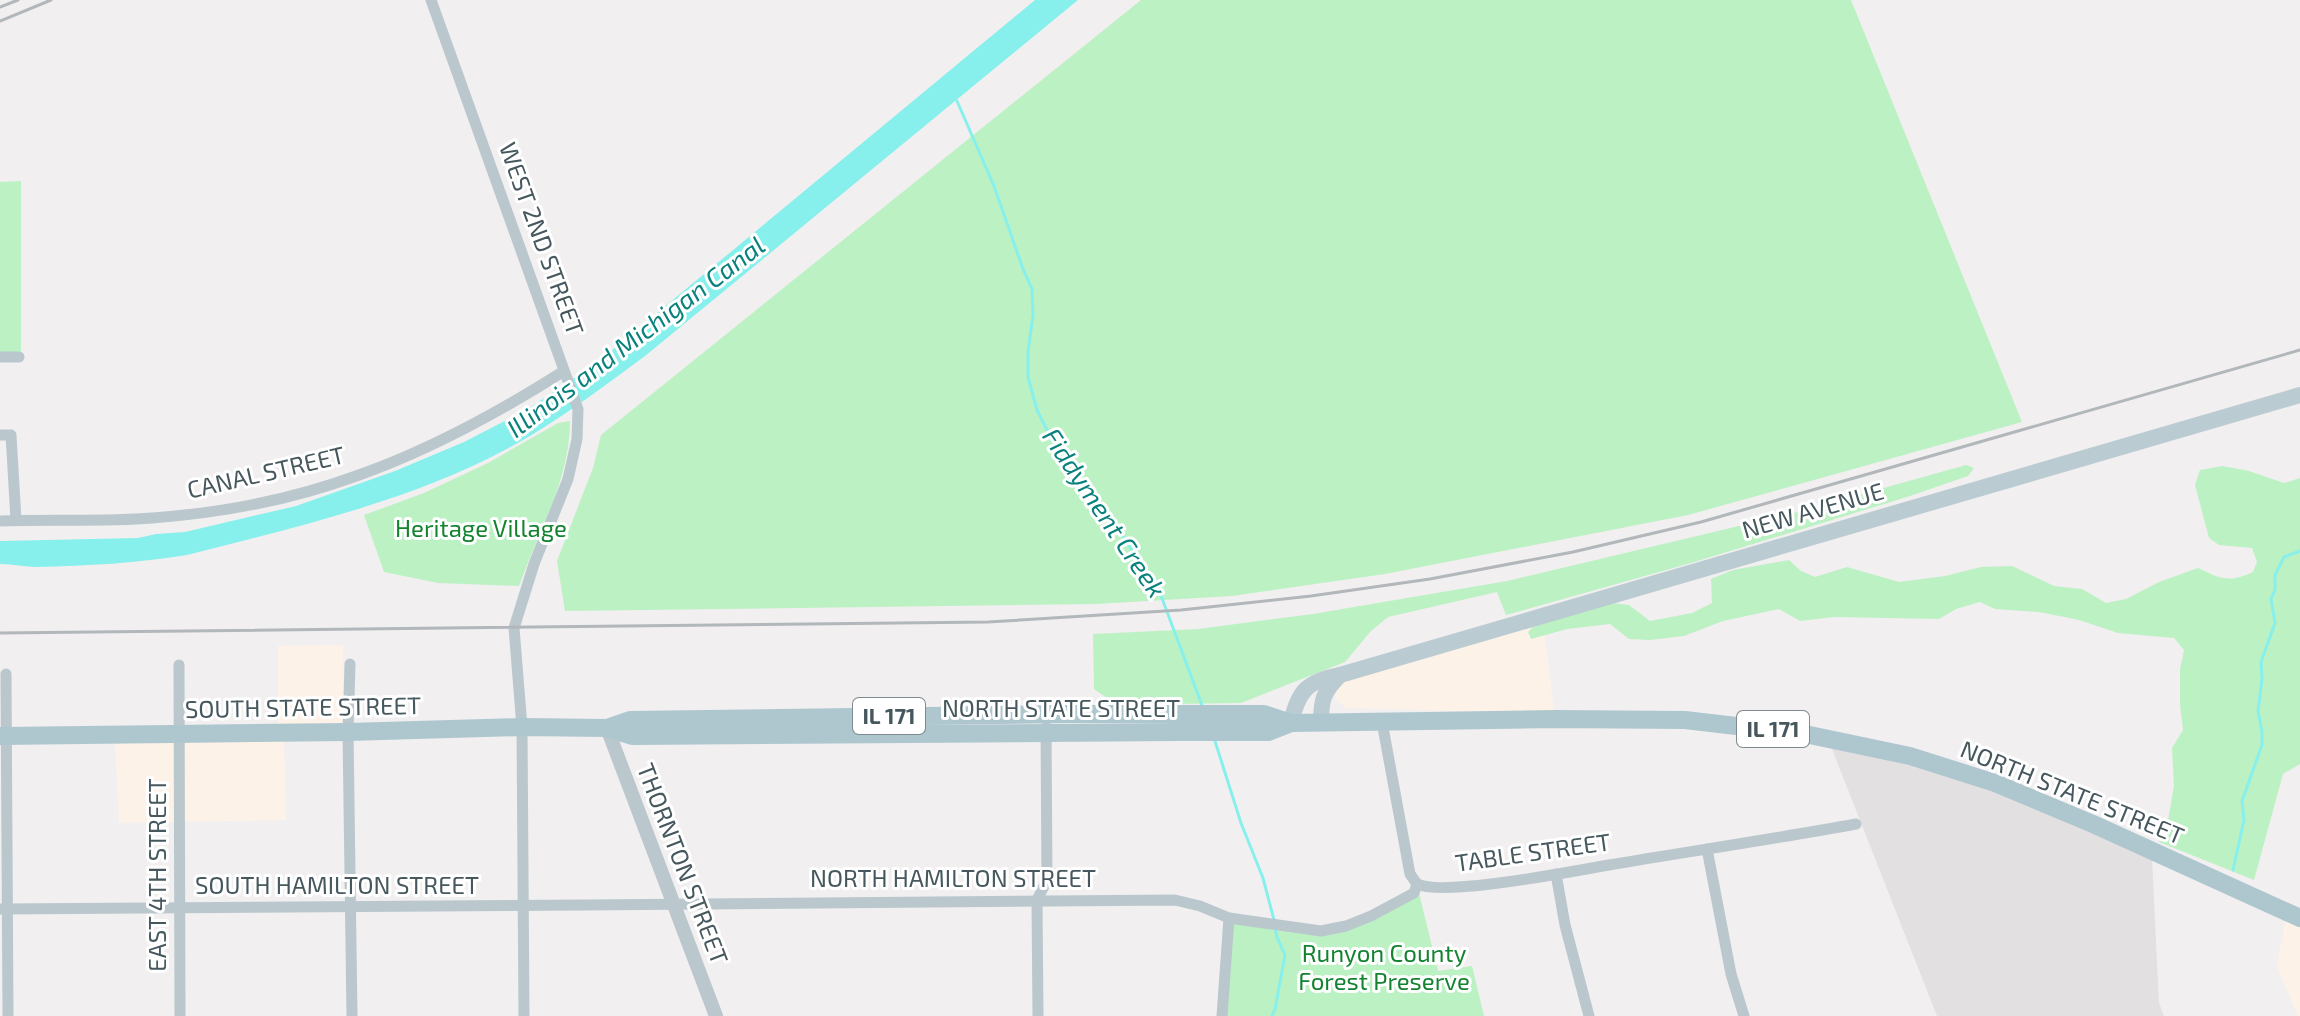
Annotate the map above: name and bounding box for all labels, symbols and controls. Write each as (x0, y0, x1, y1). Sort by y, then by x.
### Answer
street label: WEST 2ND STREET (494, 138, 591, 339)
water label: Illinois and Michigan Canal (500, 229, 770, 443)
water label: Fiddyment Creek (1036, 422, 1173, 603)
street label: CANAL STREET (184, 439, 347, 504)
street label: NEW AVENUE (1738, 475, 1887, 544)
park label: Heritage Village (395, 513, 567, 542)
street label: SOUTH STATE STREET (185, 690, 421, 723)
street label: NORTH STATE STREET (942, 693, 1180, 722)
road number: IL 171 (853, 698, 925, 734)
road number: IL 171 (1737, 711, 1809, 747)
street label: NORTH STATE STREET (1957, 734, 2188, 850)
street label: THORNTON STREET (632, 759, 735, 968)
street label: EAST 4TH STREET (142, 778, 171, 972)
street label: TABLE STREET (1453, 826, 1612, 877)
street label: NORTH HAMILTON STREET (810, 863, 1096, 892)
street label: SOUTH HAMILTON STREET (195, 870, 479, 899)
park label: Runyon County Forest Preserve (1298, 938, 1470, 995)

